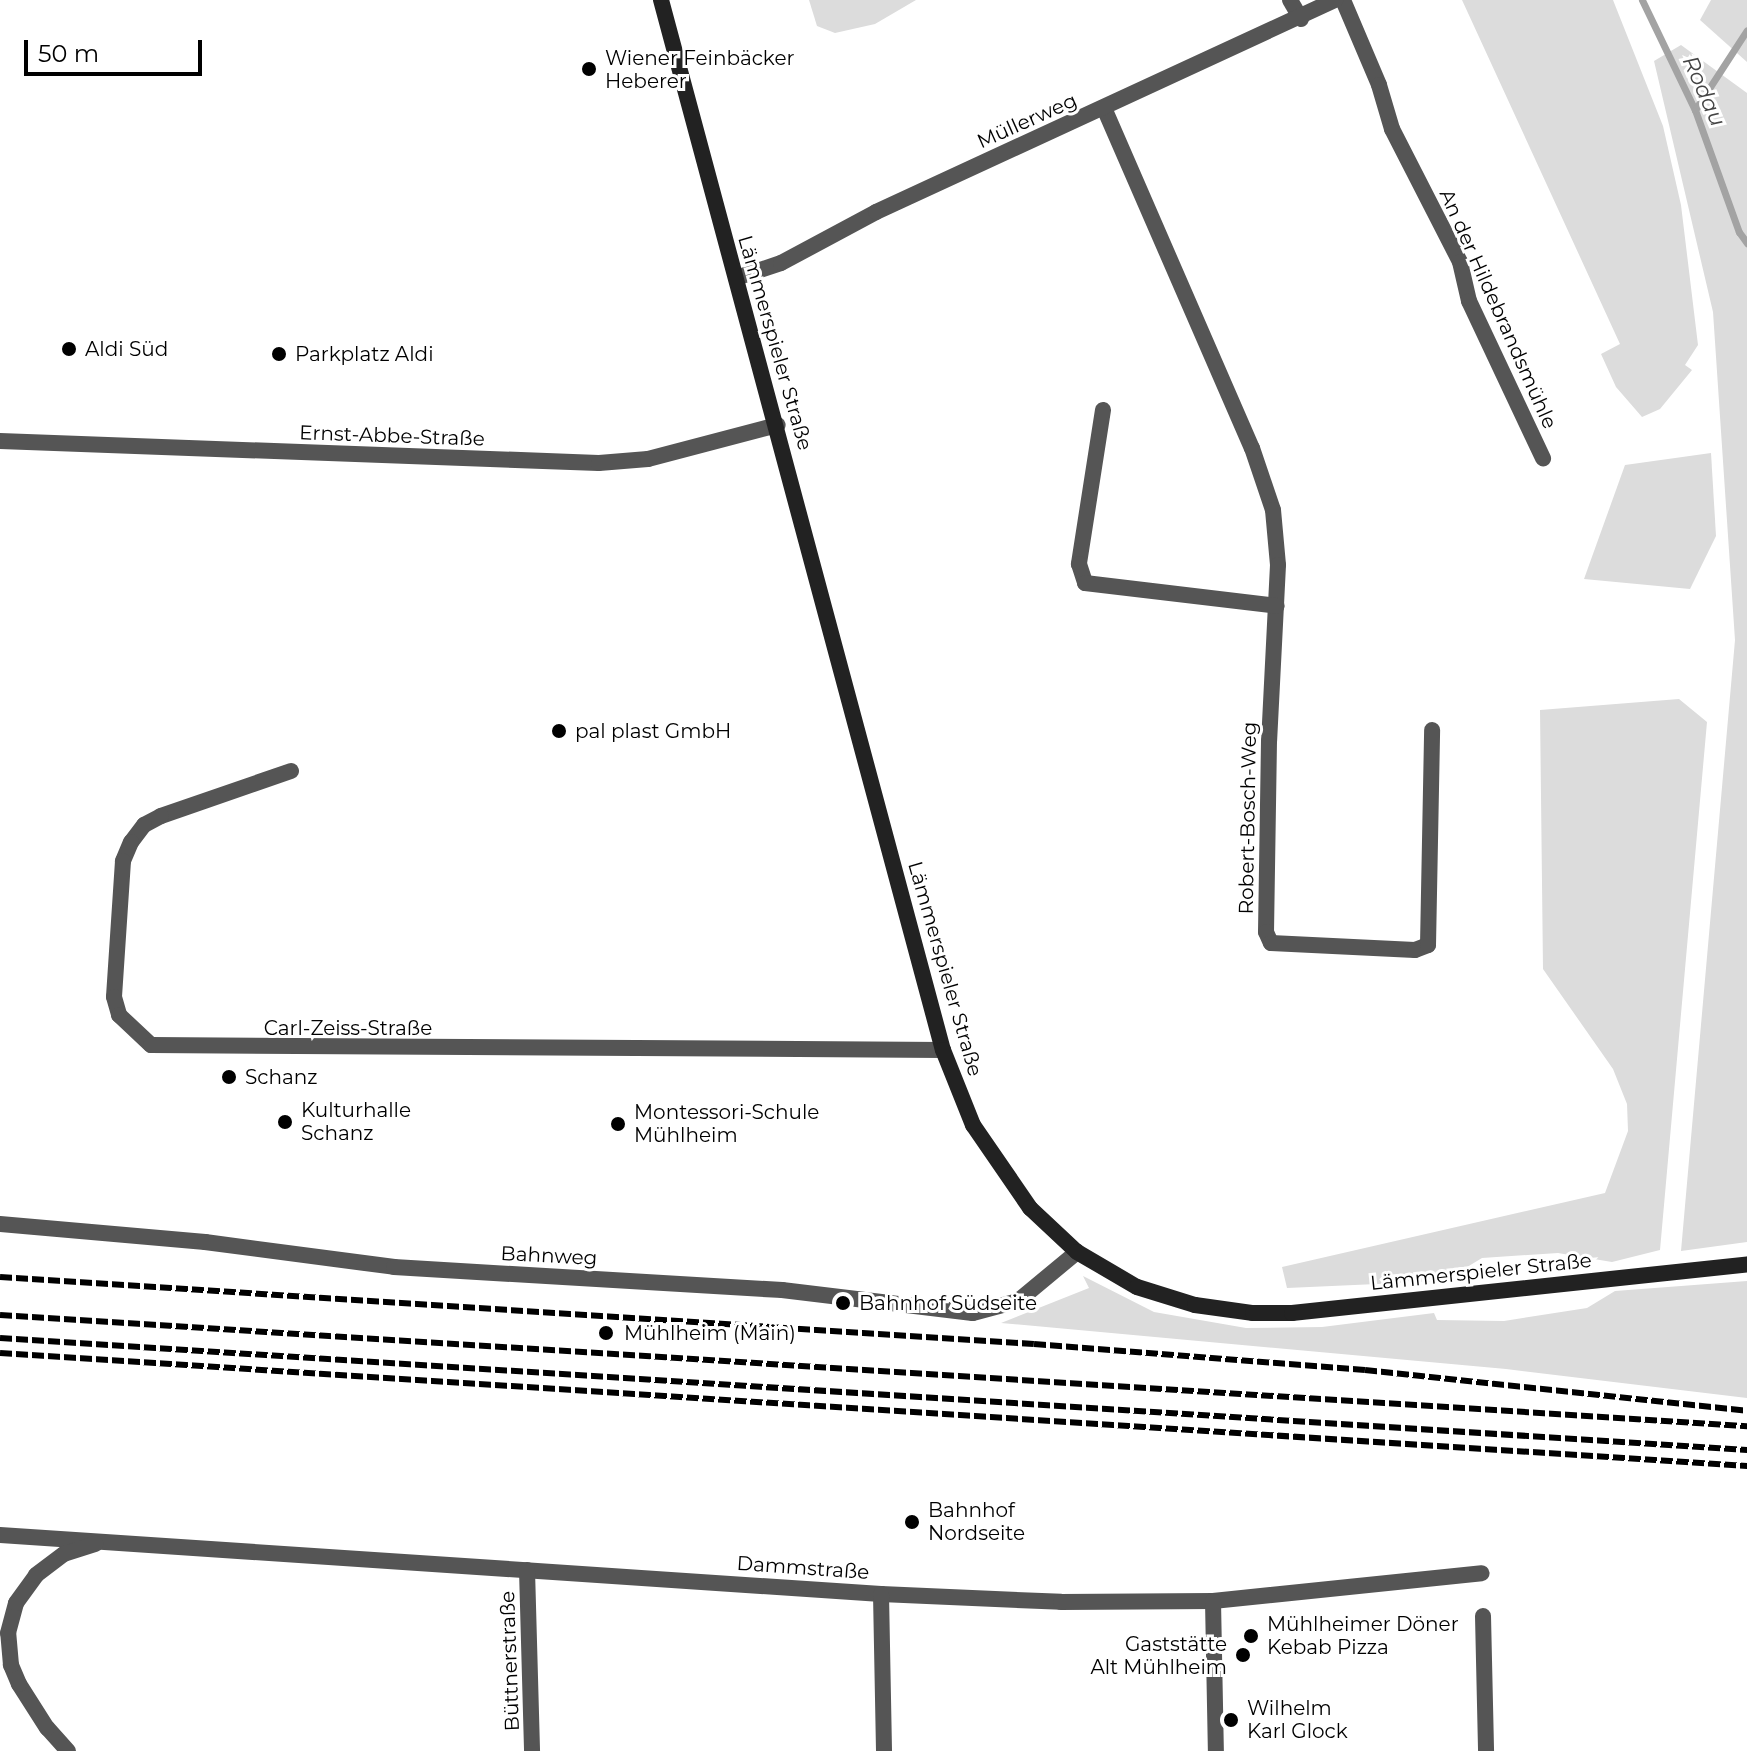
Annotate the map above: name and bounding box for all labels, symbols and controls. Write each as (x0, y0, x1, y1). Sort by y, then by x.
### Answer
scale bar (28, 24, 206, 74)
text: 50 m (38, 39, 99, 68)
place label: Wiener Feinbäcker Heberer (605, 46, 795, 93)
water label: Rodau (1677, 52, 1731, 130)
marker: Wiener Feinbäcker Heberer (580, 60, 598, 78)
street label: Müllerweg (973, 88, 1081, 154)
street label: An der Hildebrandsmühle (1434, 185, 1562, 433)
street label: Lämmerspieler Straße (733, 233, 817, 453)
place label: Aldi Süd (85, 337, 168, 361)
marker: Aldi Süd (60, 340, 78, 358)
place label: Parkplatz Aldi (295, 342, 434, 366)
marker: Parkplatz Aldi (270, 345, 288, 363)
street label: Ernst-Abbe-Straße (299, 421, 485, 451)
place label: pal plast GmbH (575, 719, 731, 743)
street label: Robert-Bosch-Weg (1234, 721, 1262, 915)
marker: pal plast GmbH (550, 722, 568, 740)
street label: Lämmerspieler Straße (903, 859, 987, 1079)
street label: Carl-Zeiss-Straße (264, 1016, 432, 1040)
place label: Schanz (245, 1065, 317, 1089)
marker: Schanz (220, 1068, 238, 1086)
place label: Kulturhalle Schanz (301, 1098, 411, 1145)
place label: Montessori-Schule Mühlheim (634, 1100, 819, 1147)
marker: Kulturhalle Schanz (276, 1113, 294, 1131)
marker: Montessori-Schule Mühlheim (609, 1115, 627, 1133)
street label: Bahnweg (500, 1241, 598, 1271)
street label: Lämmerspieler Straße (1369, 1248, 1593, 1296)
place label: Bahnhof Südseite (859, 1291, 1037, 1315)
marker: Bahnhof Südseite (834, 1294, 852, 1312)
place label: Mühlheim (Main) (624, 1321, 796, 1345)
marker: Mühlheim (Main) (595, 1322, 617, 1344)
place label: Bahnhof Nordseite (928, 1498, 1025, 1545)
marker: Bahnhof Nordseite (903, 1513, 921, 1531)
street label: Dammstraße (736, 1551, 870, 1585)
street label: Büttnerstraße (496, 1590, 524, 1732)
place label: Mühlheimer Döner Kebab Pizza (1267, 1612, 1459, 1659)
marker: Mühlheimer Döner Kebab Pizza (1242, 1627, 1260, 1645)
place label: Gaststätte Alt Mühlheim (1090, 1632, 1227, 1679)
marker: Gaststätte Alt Mühlheim (1234, 1646, 1252, 1664)
place label: Wilhelm Karl Glock (1247, 1696, 1348, 1743)
marker: Wilhelm Karl Glock (1222, 1711, 1240, 1729)

